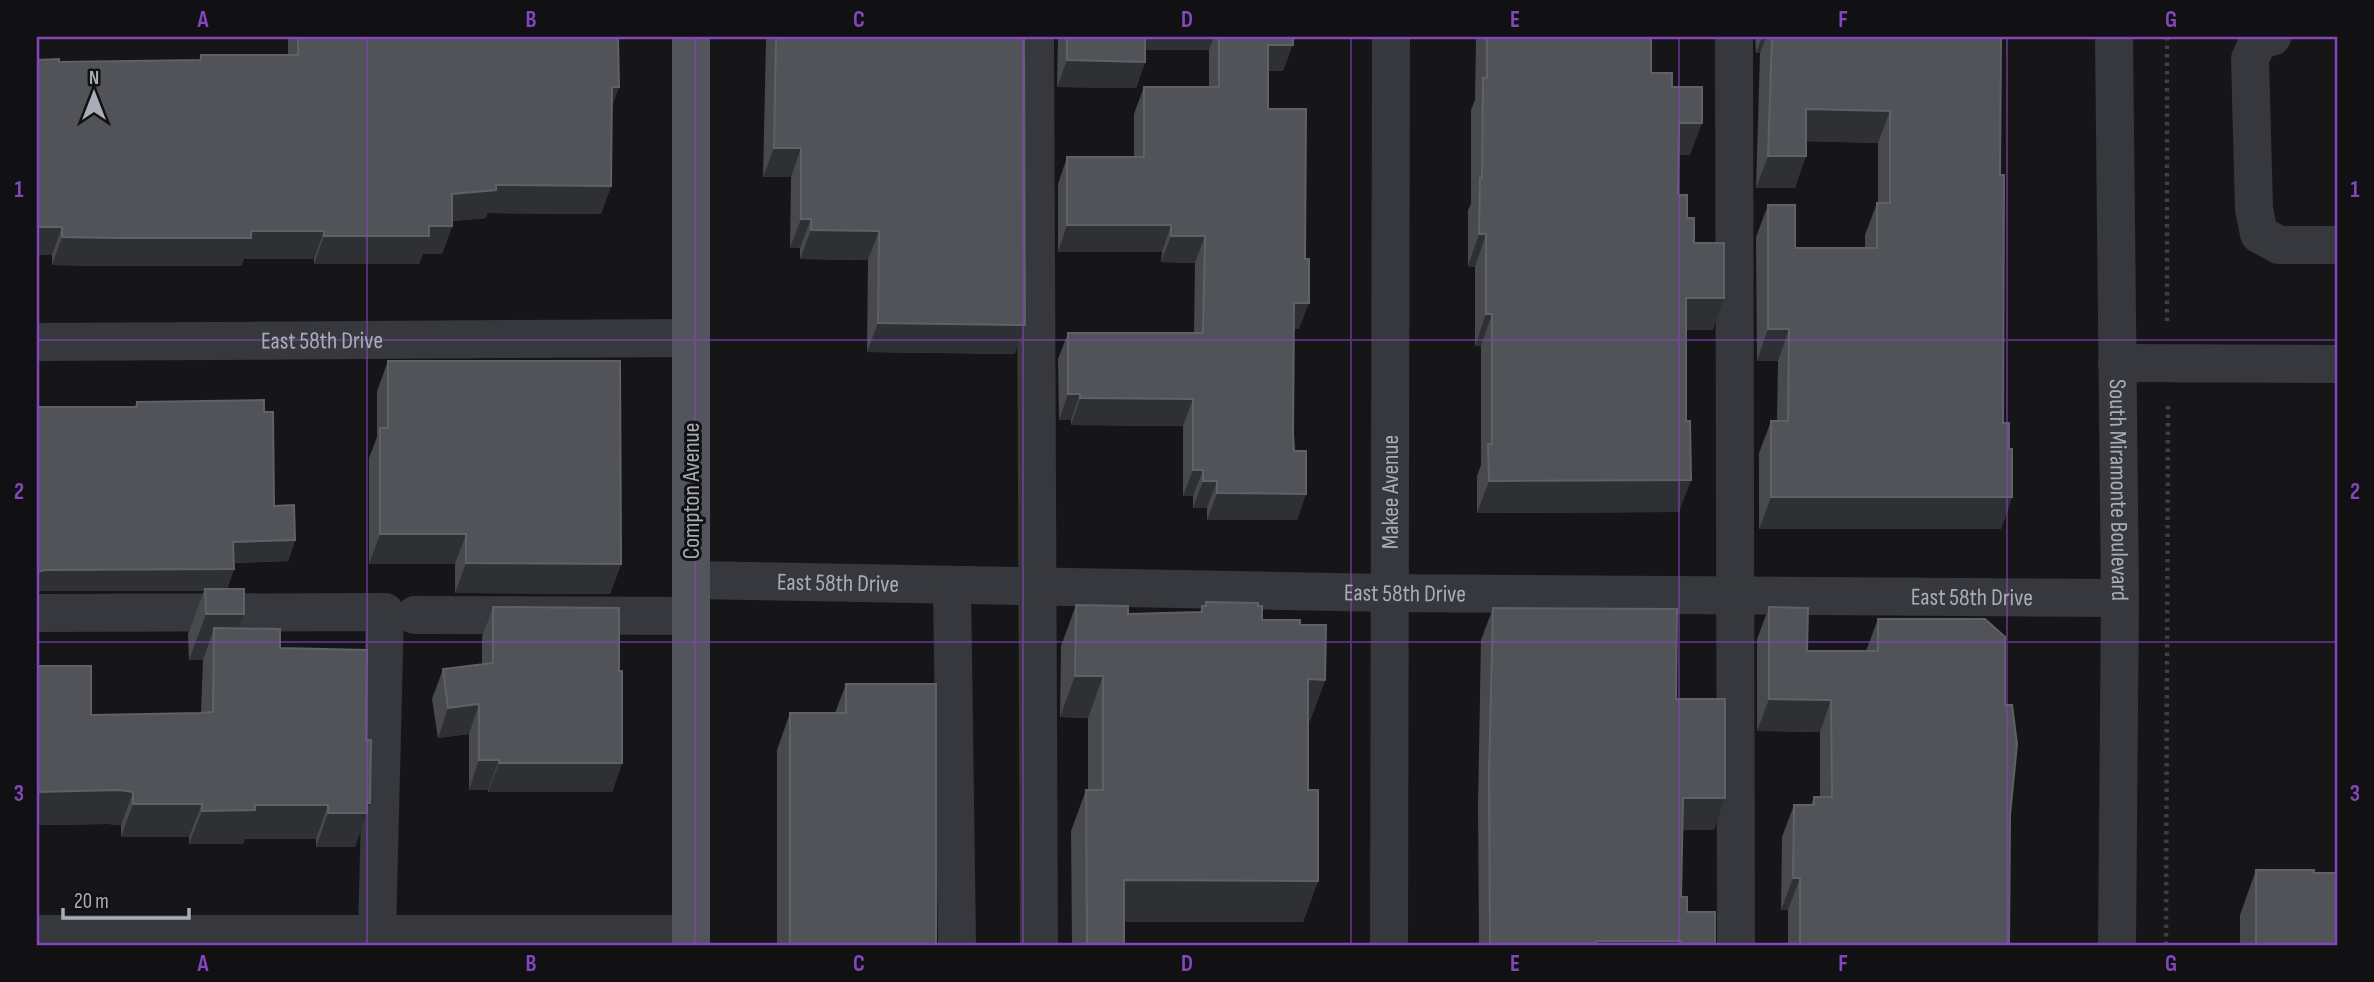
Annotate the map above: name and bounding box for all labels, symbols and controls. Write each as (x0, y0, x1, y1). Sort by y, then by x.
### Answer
text: A (197, 6, 210, 34)
text: B (526, 6, 537, 34)
text: C (853, 6, 865, 34)
text: D (1181, 6, 1193, 34)
text: E (1510, 6, 1520, 34)
text: F (1838, 6, 1848, 34)
text: G (2165, 6, 2177, 34)
north arrow (60, 60, 130, 130)
text: N (89, 67, 99, 90)
text: 1 (14, 176, 24, 204)
text: 1 (2350, 176, 2360, 204)
street label: East 58th Drive (261, 326, 383, 356)
street label: South Miramonte Boulevard (2103, 379, 2134, 601)
street label: Compton Avenue (677, 423, 706, 559)
street label: Makee Avenue (1376, 435, 1405, 549)
text: 2 (14, 478, 24, 506)
text: 2 (2350, 478, 2360, 506)
street label: East 58th Drive (777, 568, 899, 599)
street label: East 58th Drive (1344, 578, 1466, 609)
street label: East 58th Drive (1911, 583, 2033, 612)
text: 3 (14, 780, 24, 808)
text: 3 (2350, 780, 2360, 808)
scale bar (63, 877, 189, 921)
text: 20 m (74, 889, 109, 914)
text: A (197, 950, 210, 978)
text: B (526, 950, 537, 978)
text: C (853, 950, 865, 978)
text: D (1181, 950, 1193, 978)
text: E (1510, 950, 1520, 978)
text: F (1838, 950, 1848, 978)
text: G (2165, 950, 2177, 978)

